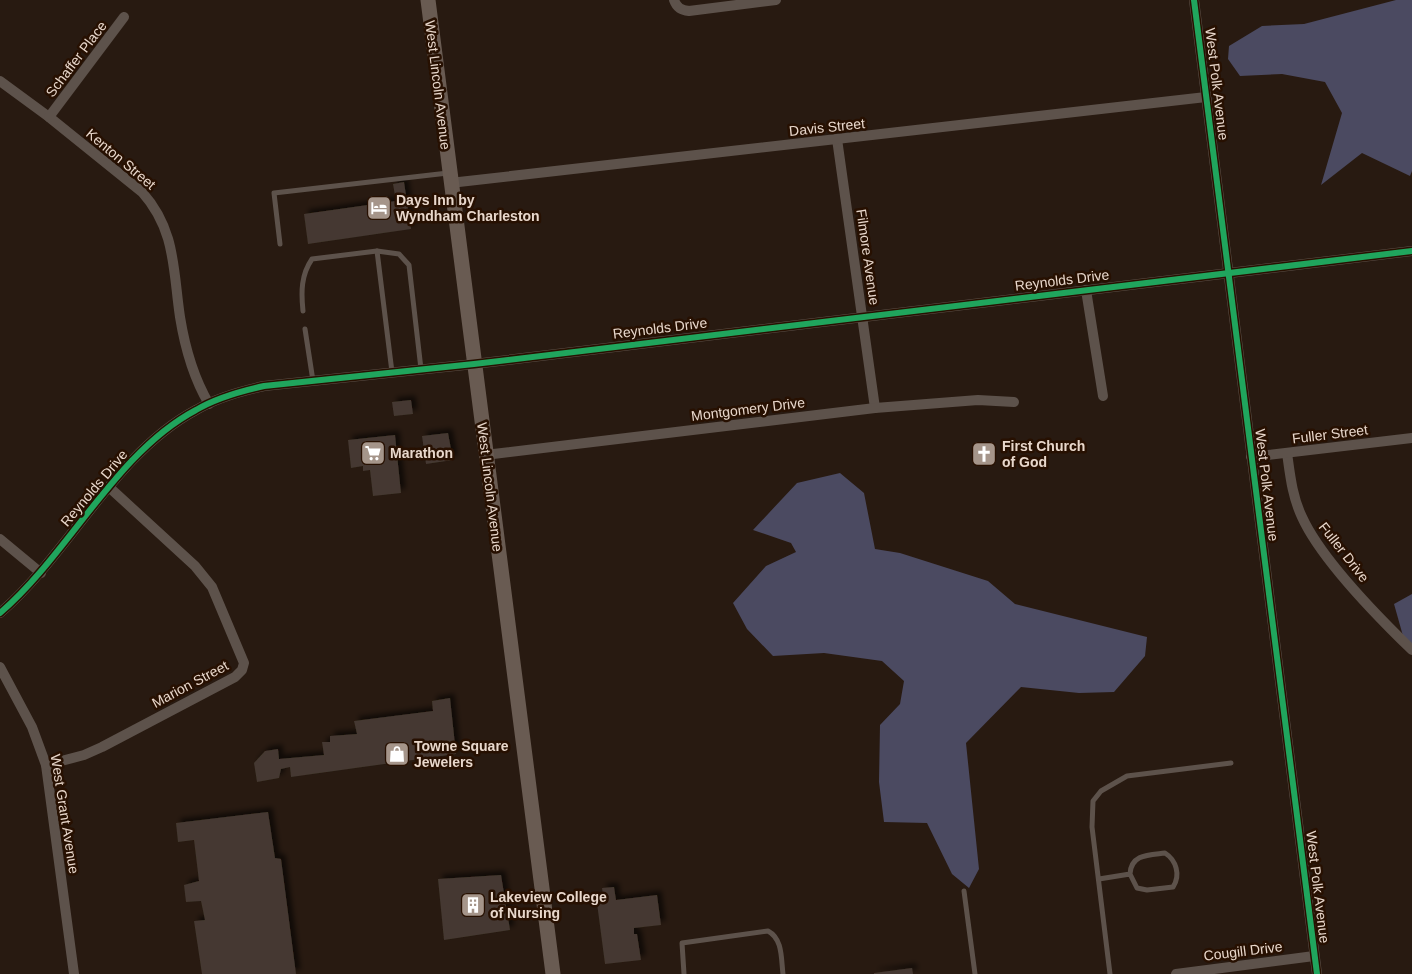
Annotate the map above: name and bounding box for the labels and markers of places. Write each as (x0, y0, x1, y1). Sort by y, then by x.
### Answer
place label: Days Inn by Wyndham Charleston (396, 192, 540, 224)
hotel icon: Days Inn by Wyndham Charleston (366, 195, 392, 221)
place label: First Church of God (1002, 438, 1085, 470)
supermarket icon: Marathon (360, 440, 386, 466)
church icon: First Church of God (971, 441, 997, 467)
place label: Marathon (390, 445, 453, 461)
place label: Towne Square Jewelers (414, 738, 509, 770)
shop icon: Towne Square Jewelers (384, 741, 410, 767)
place label: Lakeview College of Nursing (490, 889, 607, 921)
building icon: Lakeview College of Nursing (460, 892, 486, 918)

